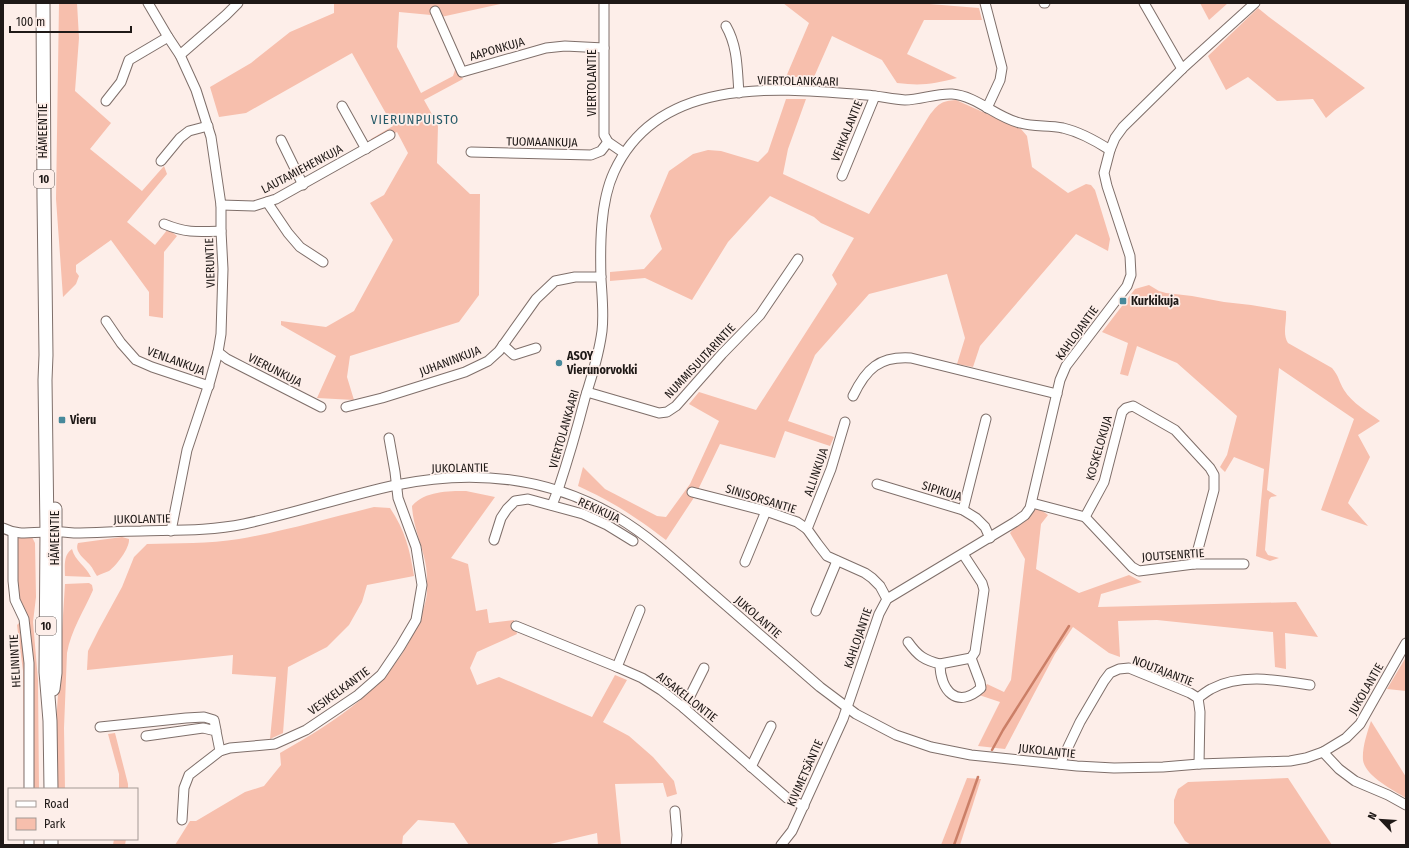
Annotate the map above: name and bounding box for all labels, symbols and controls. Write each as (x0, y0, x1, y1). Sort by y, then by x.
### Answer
scale bar (10, 8, 131, 34)
text: 100 m (16, 15, 45, 29)
street label: AAPONKUJA (468, 34, 527, 64)
street label: VIERTOLANTIE (585, 49, 599, 117)
street label: VIERTOLANKAARI (757, 73, 839, 89)
street label: VEHKALANTIE (828, 98, 866, 164)
street label: HÄMEENTIE (35, 103, 50, 159)
district label: VIERUNPUISTO (371, 112, 459, 127)
street label: TUOMAANKUJA (506, 134, 578, 150)
street label: LAUTAMIEHENKUJA (259, 141, 346, 196)
road number: 10 (34, 170, 54, 188)
street label: VIERUNTIE (202, 237, 218, 288)
place label: Kurkikuja (1131, 294, 1179, 308)
marker: Kurkikuja (1118, 296, 1128, 306)
street label: KAHLOJANTIE (1053, 303, 1101, 363)
street label: NUMMISUUTARINTIE (662, 320, 739, 401)
street label: JUHANINKUJA (417, 343, 483, 379)
street label: VENLANKUJA (145, 344, 208, 378)
place label: ASOY Vierunorvokki (566, 349, 637, 377)
street label: VIERUNKUJA (246, 350, 305, 390)
marker: ASOY Vierunorvokki (554, 358, 564, 368)
street label: VIERTOLANKAARI (546, 388, 582, 470)
place label: Vieru (69, 413, 96, 427)
street label: KOSKELOKUJA (1083, 413, 1115, 482)
marker: Vieru (57, 415, 67, 425)
street label: ALLINKUJA (801, 445, 831, 498)
street label: JUKOLANTIE (431, 460, 489, 475)
street label: SIPIKUJA (920, 478, 964, 504)
street label: SINISORSANTIE (724, 482, 798, 517)
street label: REKIKUJA (576, 495, 623, 526)
street label: HÄMEENTIE (47, 510, 62, 566)
street label: JUKOLANTIE (113, 511, 171, 526)
street label: JOUTSENRTIE (1141, 546, 1205, 564)
street label: JUKOLANTIE (732, 593, 784, 641)
street label: KAHLOJANTIE (841, 605, 875, 670)
road number: 10 (36, 617, 56, 635)
street label: HELININTIE (7, 634, 23, 688)
street label: NOUTAJANTIE (1130, 653, 1196, 689)
street label: JUKOLANTIE (1346, 660, 1387, 717)
street label: VESIKELKANTIE (306, 664, 373, 718)
street label: AISAKELLONTIE (654, 669, 720, 725)
street label: KIVIMETSÄNTIE (783, 737, 826, 809)
street label: JUKOLANTIE (1018, 741, 1077, 761)
legend (8, 788, 138, 840)
text: Road (44, 797, 69, 811)
north arrow (1361, 800, 1401, 840)
text: N (1365, 810, 1380, 822)
text: Park (44, 817, 66, 831)

